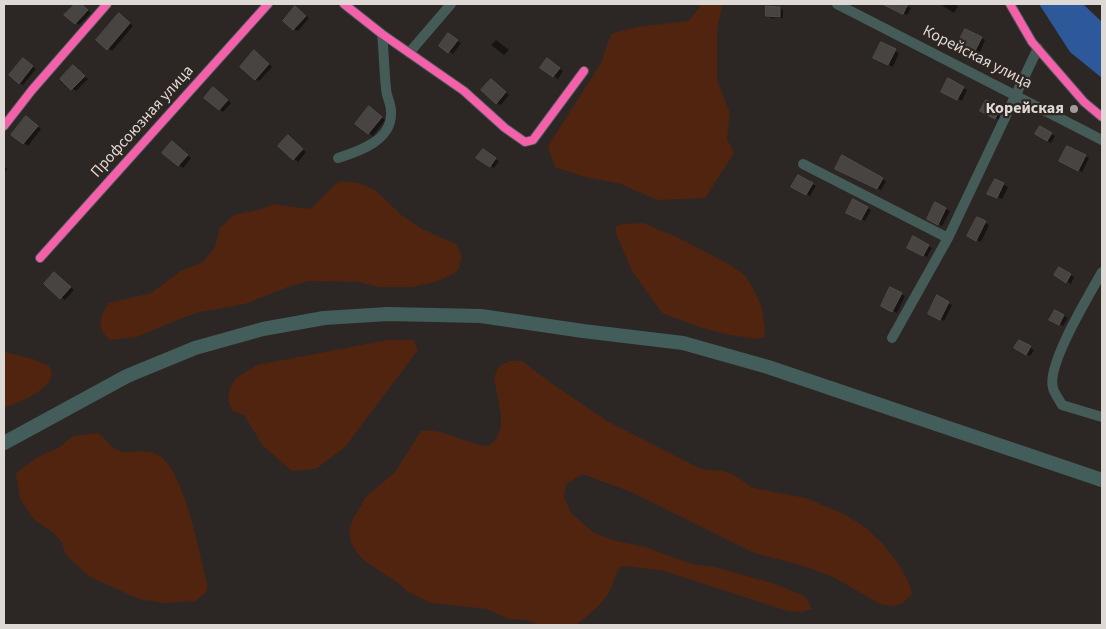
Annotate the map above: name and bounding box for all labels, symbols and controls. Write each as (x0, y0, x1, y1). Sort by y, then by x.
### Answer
street label: Корейская улица (919, 22, 1035, 94)
street label: Профсоюзная улица (88, 62, 198, 182)
place label: Корейская (986, 99, 1064, 119)
marker: Корейская (1068, 103, 1080, 115)

